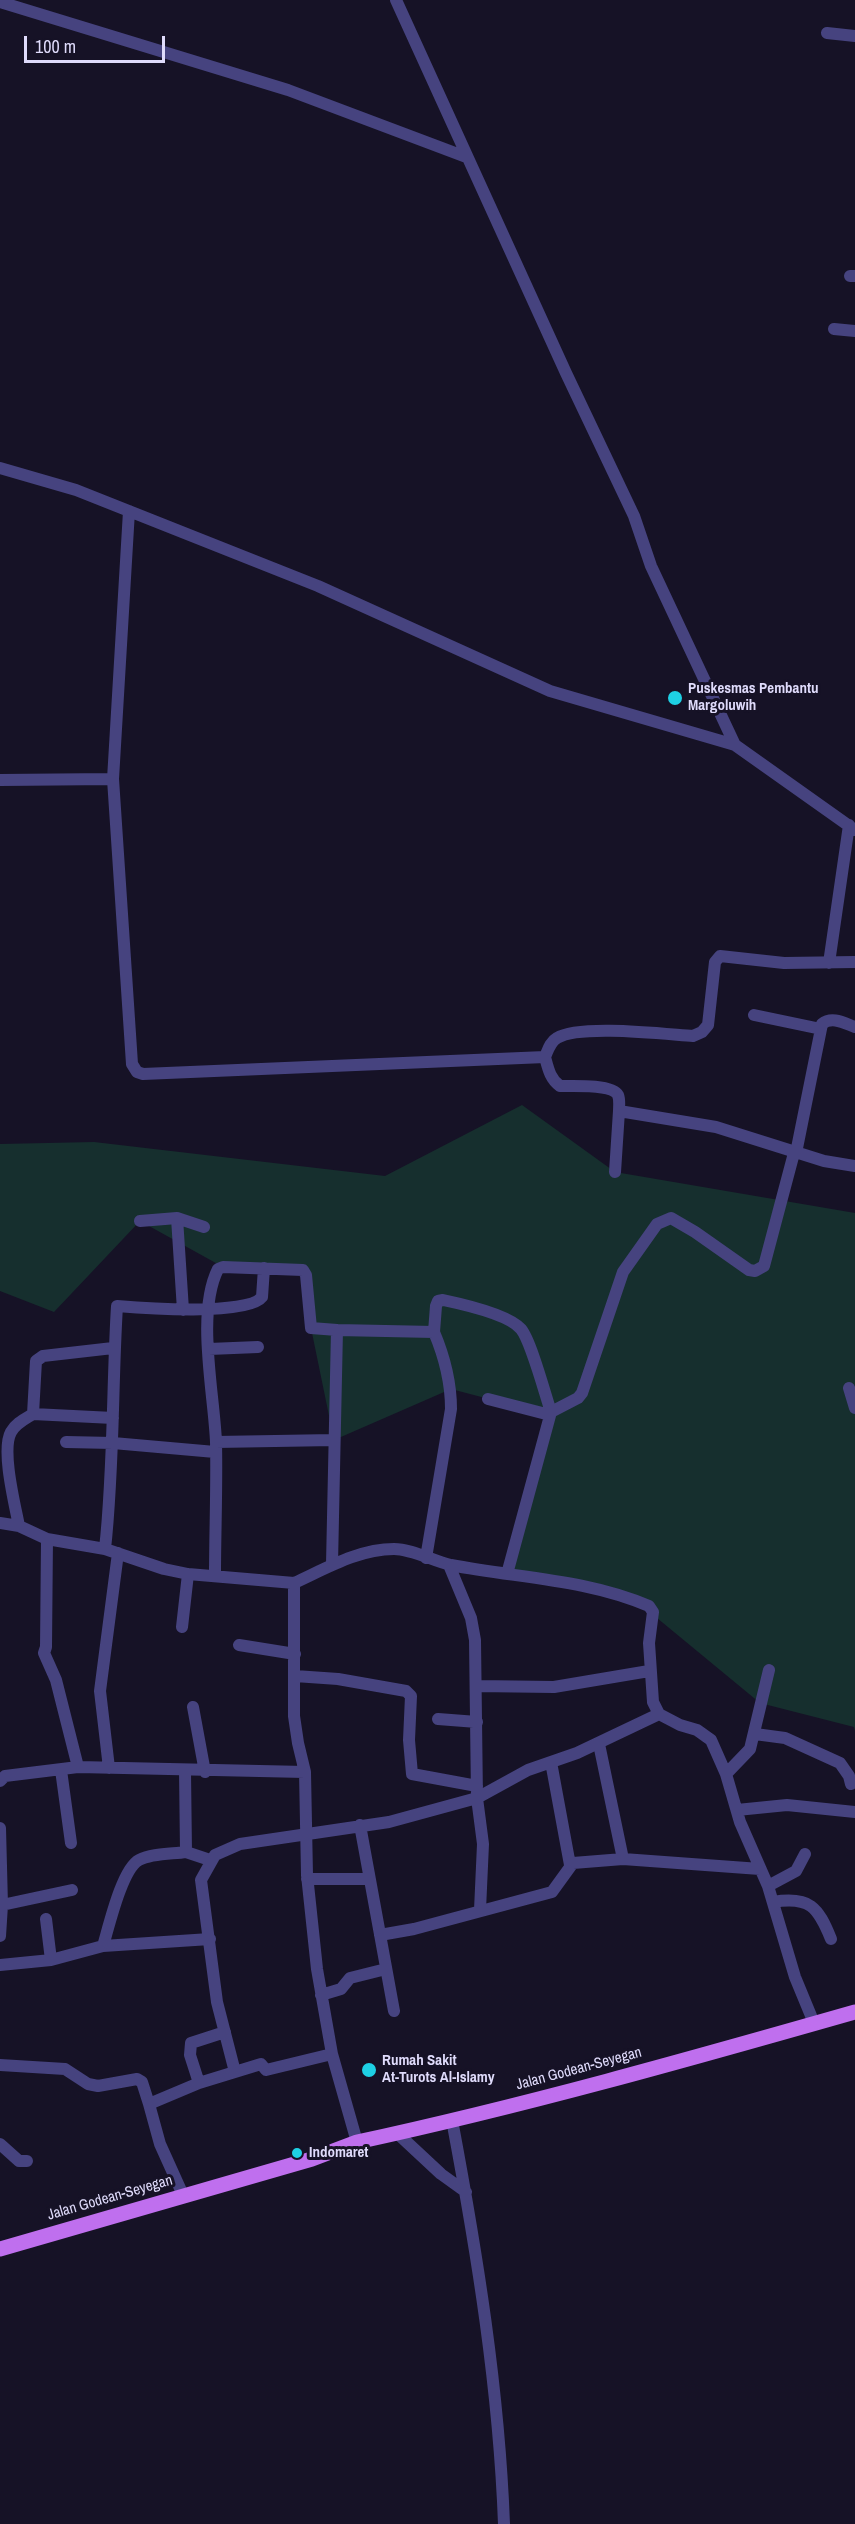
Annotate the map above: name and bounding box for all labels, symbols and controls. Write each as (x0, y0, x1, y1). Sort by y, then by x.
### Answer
scale bar (27, 24, 168, 62)
text: 100 m (35, 34, 76, 59)
place label: Puskesmas Pembantu Margoluwih (688, 680, 819, 715)
marker: Puskesmas Pembantu Margoluwih (666, 689, 684, 707)
street label: Jalan Godean-Seyegan (514, 2044, 644, 2094)
place label: Rumah Sakit At-Turots Al-Islamy (382, 2052, 495, 2087)
marker: Rumah Sakit At-Turots Al-Islamy (360, 2061, 378, 2079)
place label: Indomaret (309, 2144, 368, 2162)
marker: Indomaret (290, 2146, 304, 2160)
street label: Jalan Godean-Seyegan (45, 2172, 175, 2224)

